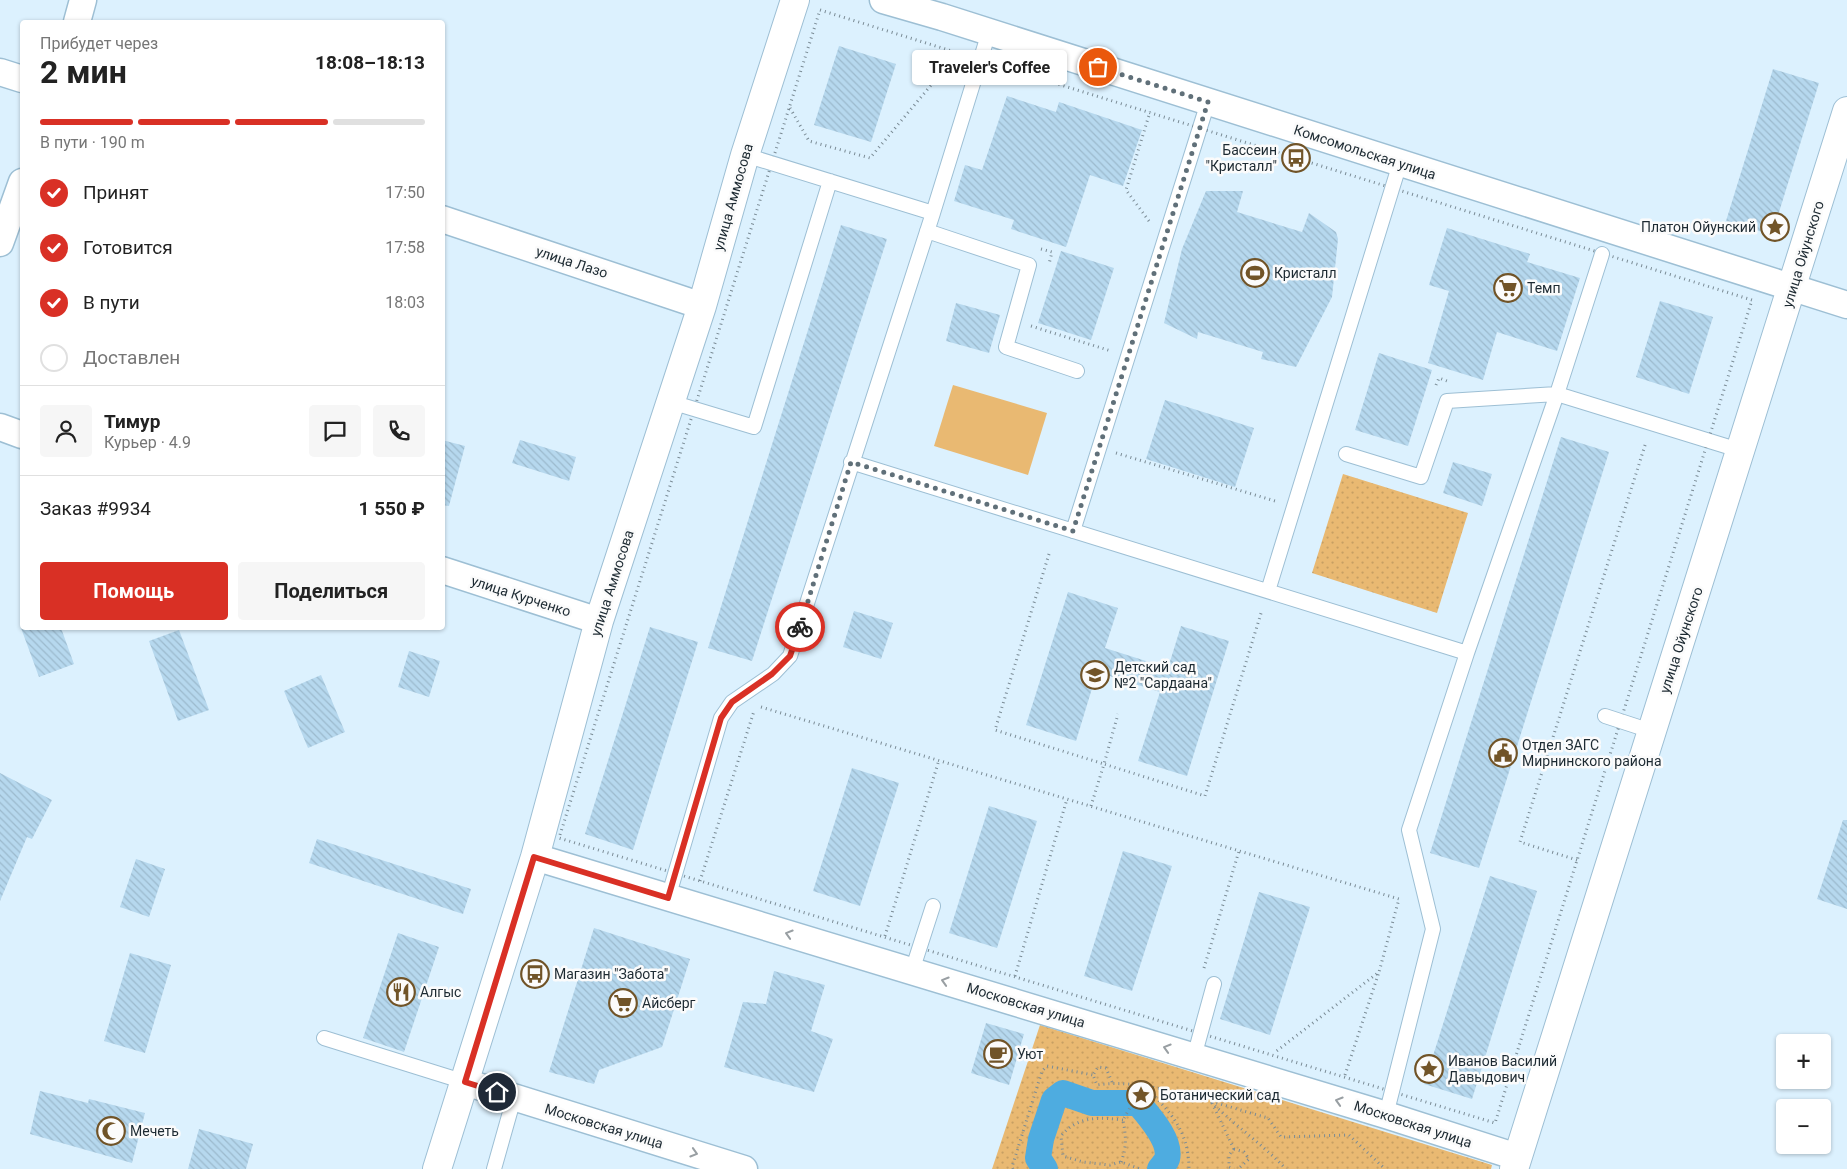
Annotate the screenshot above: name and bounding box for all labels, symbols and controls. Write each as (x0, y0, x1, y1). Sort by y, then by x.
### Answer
text: Прибудет через (40, 34, 158, 53)
pin (1077, 46, 1119, 88)
callout: Traveler's Coffee (913, 50, 1068, 84)
text: 18:08–18:13 (315, 51, 425, 74)
text: 2 мин (40, 53, 127, 91)
icon: bag (1084, 53, 1112, 81)
text: Traveler's Coffee (929, 58, 1050, 77)
street label: Комсомольская улица (1292, 121, 1438, 183)
text: В пути · 190 m (40, 133, 145, 152)
street label: улица Аммосова (710, 142, 756, 252)
place label: Бассеин "Кристалл" (1205, 142, 1277, 174)
bus stop icon: Бассеин "Кристалл" (1281, 143, 1311, 173)
icon: check (40, 179, 68, 207)
text: Принят (83, 181, 149, 204)
text: 17:50 (385, 183, 425, 202)
street label: улица Ойунского (1779, 199, 1827, 309)
place icon: Платон Ойунский (1760, 212, 1790, 242)
place label: Платон Ойунский (1641, 219, 1756, 235)
icon: check (40, 234, 68, 262)
text: Готовится (83, 236, 173, 259)
text: 17:58 (385, 238, 425, 257)
street label: улица Лазо (534, 243, 610, 281)
sports icon: Кристалл (1240, 258, 1270, 288)
place label: Кристалл (1274, 265, 1337, 281)
supermarket icon: Темп (1493, 273, 1523, 303)
place label: Темп (1527, 280, 1561, 296)
icon: check (40, 289, 68, 317)
text: В пути (83, 291, 140, 314)
text: 18:03 (385, 293, 425, 312)
text: Доставлен (83, 346, 180, 369)
button: person (40, 405, 92, 457)
button: chat (309, 405, 361, 457)
button: phone (373, 405, 425, 457)
text: Тимур (104, 410, 160, 433)
text: Курьер · 4.9 (104, 433, 191, 452)
text: Заказ #9934 (40, 497, 151, 520)
text: 1 550 ₽ (359, 497, 425, 520)
street label: улица Аммосова (587, 528, 637, 638)
button: Помощь (40, 562, 228, 620)
button: Поделиться (238, 562, 425, 620)
street label: улица Курченко (469, 572, 573, 620)
street label: улица Ойунского (1656, 585, 1706, 695)
courier (775, 602, 825, 652)
icon: bike (786, 613, 814, 641)
place label: Детский сад №2 "Сардаана" (1114, 659, 1212, 691)
school or university icon: Детский сад №2 "Сардаана" (1080, 660, 1110, 690)
place label: Отдел ЗАГС Мирнинского района (1522, 737, 1662, 769)
public building icon: Отдел ЗАГС Мирнинского района (1488, 738, 1518, 768)
one-way arrow (786, 929, 794, 939)
bus stop icon: Магазин "Забота" (520, 959, 550, 989)
place label: Магазин "Забота" (554, 966, 668, 982)
one-way arrow (941, 976, 949, 986)
restaurant icon: Алгыс (386, 977, 416, 1007)
street label: Московская улица (965, 979, 1087, 1031)
place label: Алгыс (420, 984, 461, 1000)
supermarket icon: Айсберг (608, 988, 638, 1018)
place label: Айсберг (642, 995, 696, 1011)
map controls (1776, 1034, 1831, 1154)
button: + (1776, 1034, 1831, 1089)
cafe icon: Уют (983, 1039, 1013, 1069)
one-way arrow (1164, 1044, 1172, 1054)
place label: Уют (1017, 1046, 1044, 1062)
place label: Иванов Василий Давыдович (1448, 1053, 1557, 1085)
place icon: Иванов Василий Давыдович (1414, 1054, 1444, 1084)
pin (476, 1071, 518, 1113)
icon: home (483, 1078, 511, 1106)
place icon: Ботанический сад (1126, 1080, 1156, 1110)
place label: Ботанический сад (1160, 1087, 1281, 1103)
one-way arrow (1336, 1096, 1344, 1106)
street label: Московская улица (1352, 1097, 1474, 1151)
button: − (1776, 1099, 1831, 1154)
street label: Московская улица (543, 1100, 665, 1152)
mosque icon: Мечеть (96, 1116, 126, 1146)
place label: Мечеть (130, 1123, 179, 1139)
one-way arrow (689, 1148, 698, 1158)

